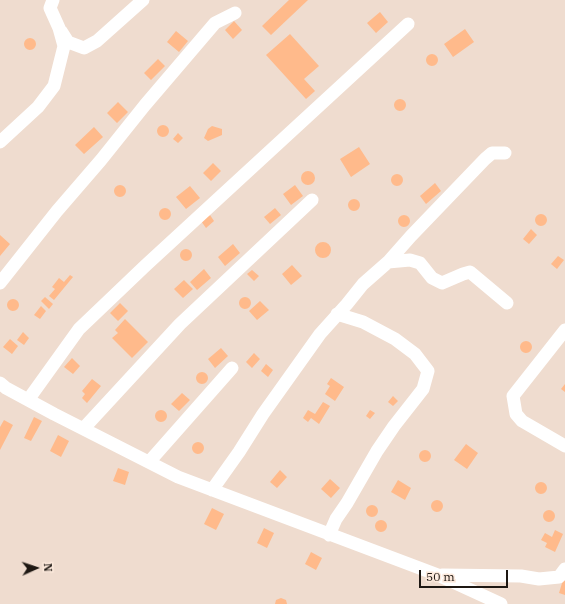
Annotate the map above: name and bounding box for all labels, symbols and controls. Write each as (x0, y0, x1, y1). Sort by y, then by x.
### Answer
north arrow (16, 548, 56, 588)
scale bar (421, 562, 510, 588)
text: N (41, 563, 55, 572)
text: 50 m (426, 569, 455, 584)

